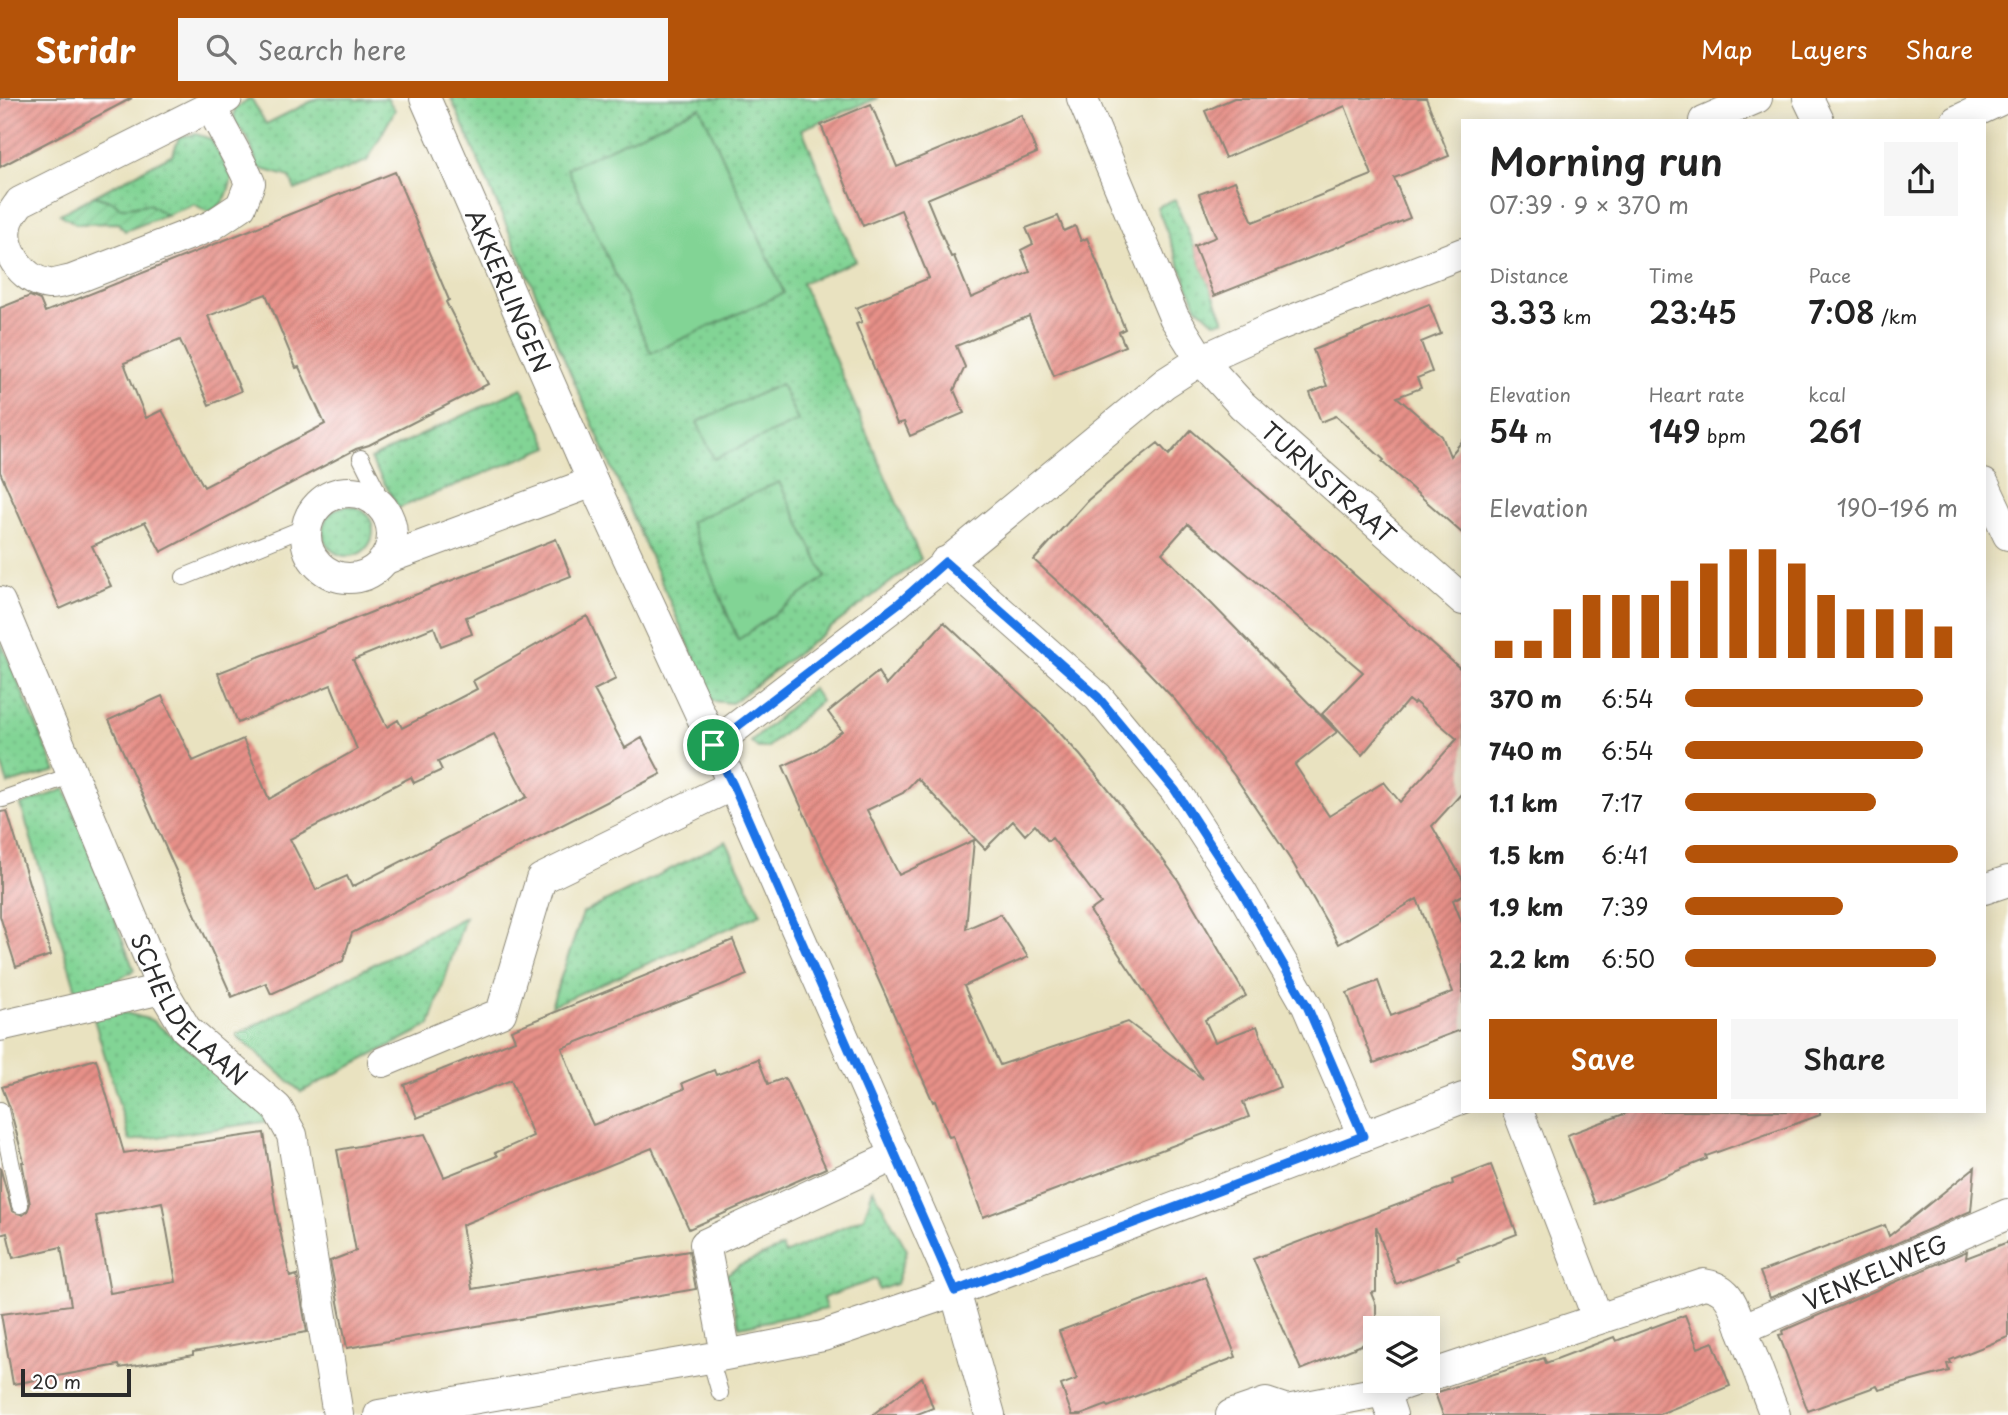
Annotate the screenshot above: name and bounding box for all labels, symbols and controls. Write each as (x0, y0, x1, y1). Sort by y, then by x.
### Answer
search box (178, 18, 668, 81)
text: Stridr (35, 24, 136, 74)
icon: search (202, 30, 240, 68)
text: Search here (258, 30, 406, 69)
text: Map (1701, 31, 1752, 67)
text: Layers (1790, 31, 1867, 67)
text: Share (1905, 31, 1973, 67)
text: Morning run (1489, 132, 1723, 189)
button: share (1884, 142, 1958, 216)
text: 07:39 · 9 × 370 m (1489, 187, 1689, 222)
street label: AKKERLINGEN (457, 203, 561, 378)
text: Distance (1489, 261, 1569, 289)
text: Time (1649, 261, 1694, 289)
text: Pace (1808, 261, 1851, 289)
text: 3.33 (1489, 289, 1557, 334)
text: 23:45 (1649, 289, 1737, 334)
text: 7:08 (1808, 289, 1875, 334)
text: km (1557, 302, 1591, 330)
text: /km (1875, 302, 1917, 330)
text: Elevation (1489, 380, 1571, 408)
text: Heart rate (1649, 380, 1745, 408)
text: kcal (1808, 380, 1846, 408)
text: 54 (1489, 408, 1528, 453)
text: 149 (1649, 408, 1701, 453)
text: 261 (1808, 408, 1862, 453)
street label: TURNSTRAAT (1254, 412, 1405, 552)
text: m (1528, 421, 1552, 449)
text: bpm (1701, 421, 1746, 449)
text: Elevation (1489, 490, 1588, 525)
text: 190–196 m (1837, 490, 1958, 525)
text: 370 m (1489, 681, 1562, 716)
text: 6:54 (1601, 681, 1654, 716)
pin (683, 715, 743, 775)
icon: arrive (694, 726, 732, 764)
text: 740 m (1489, 733, 1562, 768)
text: 6:54 (1601, 733, 1654, 768)
text: 1.1 km (1489, 785, 1558, 820)
text: 7:17 (1601, 785, 1643, 820)
text: 1.5 km (1489, 837, 1565, 872)
text: 6:41 (1601, 837, 1648, 872)
text: 1.9 km (1489, 889, 1563, 924)
text: 7:39 (1601, 889, 1648, 924)
street label: SCHELDELAAN (123, 927, 256, 1093)
text: 2.2 km (1489, 941, 1570, 976)
text: 6:50 (1601, 941, 1655, 976)
button: Save (1489, 1019, 1717, 1099)
button: Share (1731, 1019, 1958, 1099)
street label: VENKELWEG (1797, 1224, 1953, 1319)
map controls (1363, 1316, 1440, 1393)
button: layers (1363, 1316, 1440, 1393)
scale bar (21, 1366, 131, 1398)
text: 20 m (32, 1367, 81, 1395)

